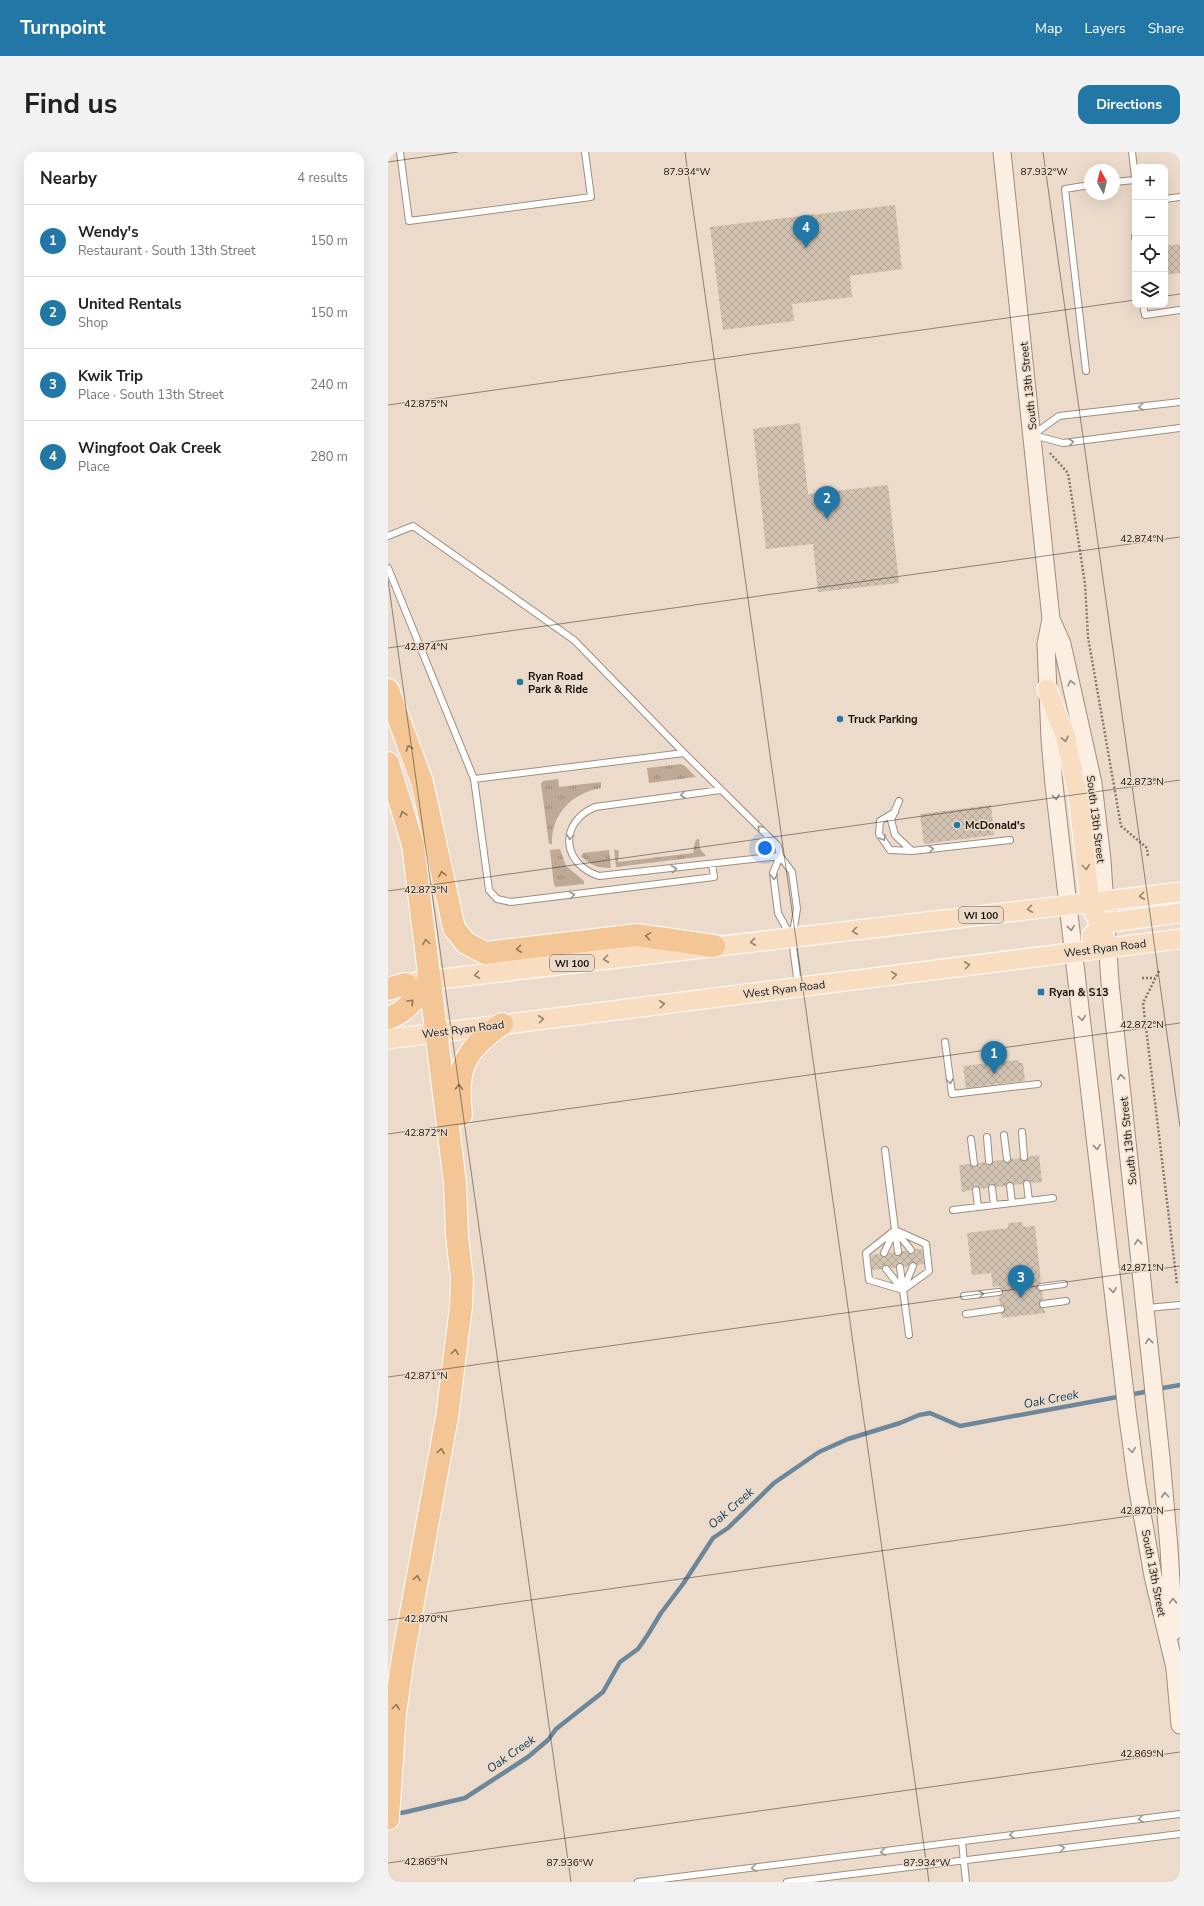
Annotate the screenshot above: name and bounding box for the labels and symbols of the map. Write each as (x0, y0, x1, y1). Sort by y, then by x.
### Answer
north arrow (1084, 164, 1120, 200)
text: 87.934°W (663, 165, 711, 179)
text: 87.932°W (1020, 165, 1068, 179)
pin: 4 (793, 215, 819, 248)
street label: South 13th Street (1016, 341, 1041, 431)
text: 42.875°N (404, 397, 448, 411)
one-way arrow (1138, 402, 1144, 411)
one-way arrow (1068, 438, 1074, 447)
pin: 2 (814, 486, 840, 519)
text: 42.874°N (1120, 532, 1164, 546)
text: 42.874°N (404, 640, 448, 654)
place label: Ryan Road Park & Ride (528, 669, 588, 697)
marker: Ryan Road Park & Ride (515, 677, 525, 687)
one-way arrow (1067, 679, 1076, 686)
place label: Truck Parking (848, 712, 918, 727)
marker: Truck Parking (835, 714, 845, 724)
one-way arrow (1060, 735, 1069, 742)
one-way arrow (406, 745, 414, 752)
street label: South 13th Street (1083, 774, 1108, 864)
text: 42.873°N (1120, 775, 1164, 789)
one-way arrow (680, 791, 686, 800)
one-way arrow (1051, 794, 1060, 800)
one-way arrow (399, 811, 408, 818)
place label: McDonald's (965, 818, 1025, 833)
marker: McDonald's (952, 820, 962, 830)
one-way arrow (757, 825, 765, 833)
one-way arrow (566, 833, 575, 840)
one-way arrow (878, 834, 885, 841)
your location (755, 838, 775, 858)
one-way arrow (928, 845, 934, 854)
one-way arrow (671, 864, 677, 873)
one-way arrow (1081, 864, 1090, 870)
one-way arrow (438, 871, 446, 877)
one-way arrow (770, 874, 778, 880)
text: 42.873°N (404, 883, 448, 897)
one-way arrow (569, 891, 576, 900)
one-way arrow (1139, 891, 1145, 900)
one-way arrow (1027, 905, 1033, 914)
road number: WI 100 (959, 907, 1003, 923)
one-way arrow (1066, 925, 1075, 931)
one-way arrow (851, 926, 858, 935)
one-way arrow (645, 932, 651, 941)
street label: West Ryan Road (1063, 936, 1147, 961)
one-way arrow (750, 938, 756, 947)
one-way arrow (422, 939, 431, 945)
one-way arrow (516, 944, 522, 953)
one-way arrow (603, 954, 609, 963)
road number: WI 100 (550, 955, 594, 971)
one-way arrow (964, 961, 970, 970)
one-way arrow (474, 970, 480, 979)
one-way arrow (891, 970, 897, 979)
street label: West Ryan Road (742, 977, 826, 1002)
place label: Ryan & S13 (1049, 985, 1109, 1000)
marker: Ryan & S13 (1036, 987, 1046, 997)
one-way arrow (407, 1000, 414, 1007)
one-way arrow (659, 1000, 665, 1009)
one-way arrow (538, 1015, 544, 1024)
one-way arrow (1077, 1015, 1086, 1021)
street label: West Ryan Road (421, 1017, 505, 1042)
text: 42.872°N (1120, 1018, 1164, 1032)
pin: 1 (981, 1041, 1007, 1074)
one-way arrow (1116, 1074, 1125, 1080)
one-way arrow (945, 1078, 954, 1084)
one-way arrow (455, 1084, 464, 1090)
street label: South 13th Street (1116, 1096, 1141, 1186)
text: 42.872°N (404, 1126, 448, 1140)
one-way arrow (1092, 1144, 1101, 1150)
one-way arrow (1134, 1239, 1143, 1245)
text: 42.871°N (1120, 1261, 1164, 1275)
pin: 3 (1008, 1265, 1034, 1298)
one-way arrow (1108, 1287, 1117, 1293)
one-way arrow (978, 1290, 984, 1299)
one-way arrow (1144, 1338, 1153, 1344)
one-way arrow (450, 1349, 459, 1355)
text: 42.871°N (404, 1369, 448, 1383)
water label: Oak Creek (1022, 1386, 1081, 1412)
one-way arrow (1127, 1446, 1136, 1453)
one-way arrow (436, 1447, 445, 1454)
water label: Oak Creek (705, 1483, 758, 1532)
one-way arrow (1160, 1492, 1169, 1498)
text: 42.870°N (1120, 1504, 1164, 1518)
street label: South 13th Street (1138, 1528, 1169, 1618)
one-way arrow (413, 1575, 421, 1581)
one-way arrow (1169, 1598, 1177, 1604)
text: 42.870°N (404, 1612, 448, 1626)
one-way arrow (391, 1703, 400, 1710)
water label: Oak Creek (484, 1731, 539, 1777)
text: 42.869°N (1120, 1747, 1164, 1761)
one-way arrow (1138, 1814, 1144, 1823)
one-way arrow (1009, 1830, 1015, 1839)
one-way arrow (1059, 1844, 1065, 1853)
one-way arrow (880, 1847, 886, 1856)
text: 42.869°N (404, 1855, 448, 1869)
text: 87.936°W (546, 1856, 594, 1870)
text: 87.934°W (903, 1856, 951, 1870)
one-way arrow (751, 1863, 757, 1872)

